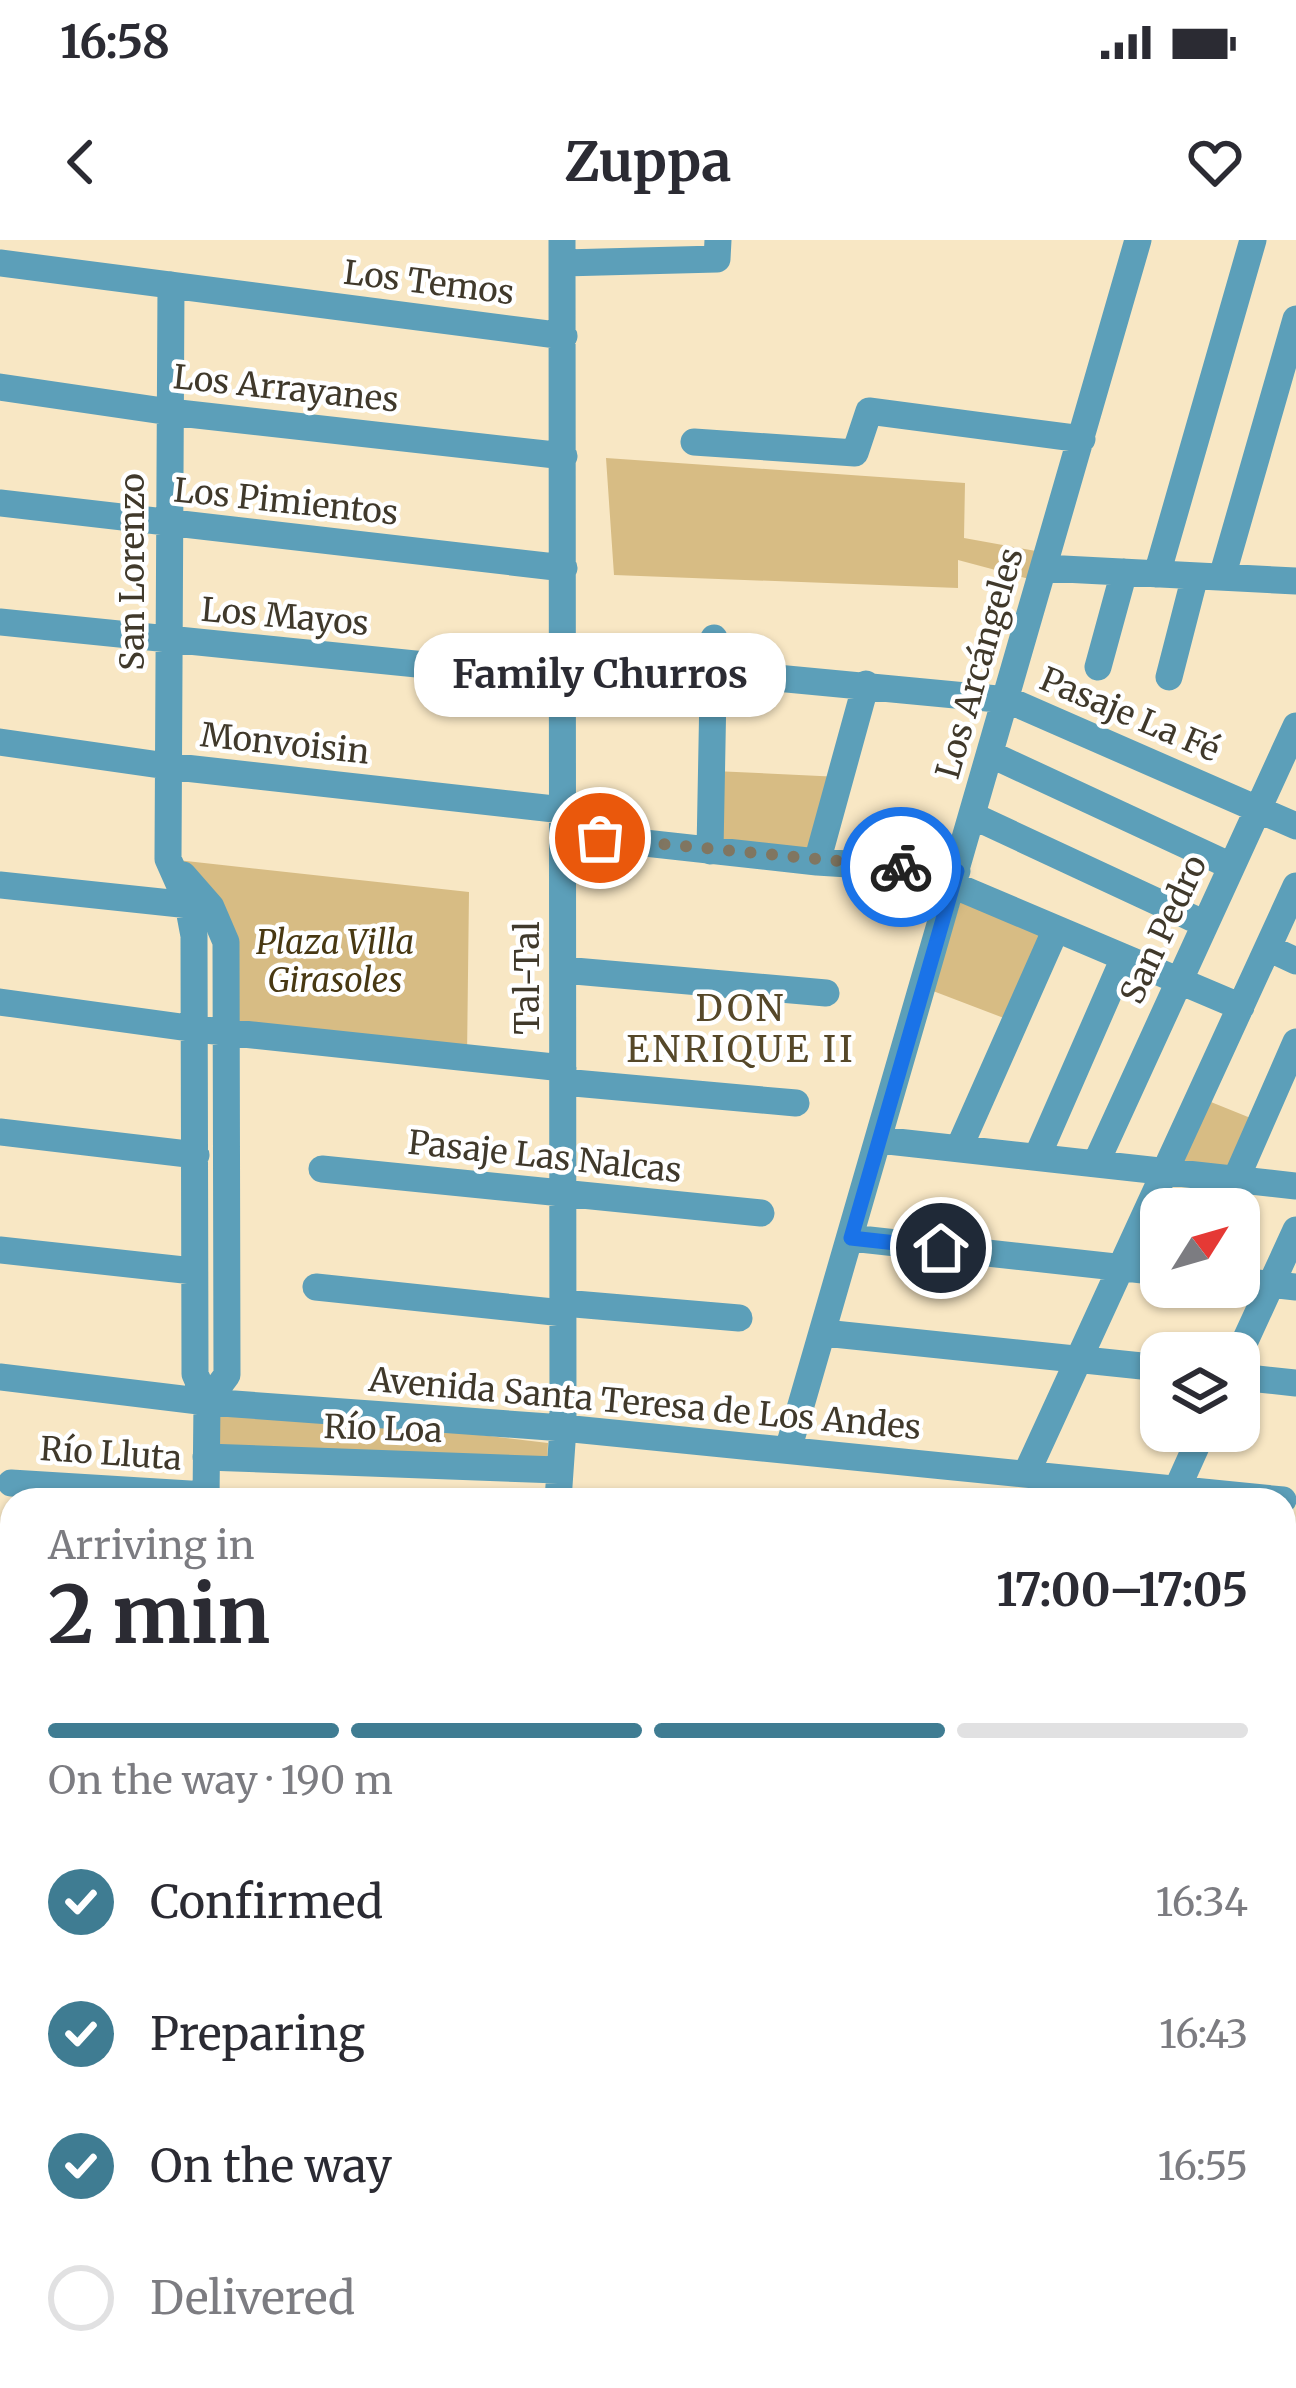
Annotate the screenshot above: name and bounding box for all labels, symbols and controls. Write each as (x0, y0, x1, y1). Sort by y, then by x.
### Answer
text: 16:58 (60, 14, 170, 70)
text: Zuppa (565, 128, 731, 196)
icon: back (48, 129, 114, 195)
icon: heart (1182, 129, 1248, 195)
street label: Los Temos (341, 252, 516, 313)
street label: Los Arrayanes (171, 356, 401, 421)
street label: Los Pimientos (172, 469, 400, 534)
street label: San Lorenzo (112, 473, 153, 671)
street label: Los Arcángeles (927, 543, 1032, 783)
street label: Los Mayos (199, 589, 371, 644)
callout: Family Churros (414, 634, 786, 718)
text: Family Churros (452, 650, 748, 699)
street label: Pasaje La Fé (1034, 658, 1226, 771)
street label: Monvoisin (199, 714, 371, 773)
pin (549, 787, 651, 889)
icon: bag (567, 805, 633, 871)
courier (841, 807, 961, 927)
icon: bike (868, 834, 934, 900)
street label: San Pedro (1111, 848, 1216, 1010)
street label: Tal-Tal (507, 921, 548, 1035)
park label: Plaza Villa Girasoles (256, 922, 414, 1001)
district label: DON ENRIQUE II (626, 986, 856, 1072)
street label: Pasaje Las Nalcas (406, 1122, 684, 1191)
north arrow (1140, 1188, 1260, 1308)
map controls (1140, 1188, 1260, 1452)
pin (890, 1197, 992, 1299)
icon: home (908, 1215, 974, 1281)
button: layers (1140, 1332, 1260, 1452)
street label: Avenida Santa Teresa de Los Andes (366, 1359, 923, 1448)
street label: Río Loa (323, 1406, 443, 1451)
street label: Río Lluta (39, 1428, 183, 1479)
text: Arriving in (48, 1521, 255, 1570)
text: 17:00–17:05 (996, 1562, 1248, 1618)
text: 2 min (48, 1566, 270, 1664)
text: On the way · 190 m (48, 1756, 393, 1805)
icon: check (48, 1869, 114, 1935)
text: Confirmed (150, 1874, 383, 1930)
text: 16:34 (1156, 1878, 1248, 1927)
icon: check (48, 2001, 114, 2067)
text: Preparing (150, 2006, 365, 2062)
text: 16:43 (1159, 2010, 1248, 2059)
icon: check (48, 2133, 114, 2199)
text: On the way (150, 2138, 392, 2194)
text: 16:55 (1158, 2142, 1248, 2191)
text: Delivered (150, 2270, 355, 2326)

